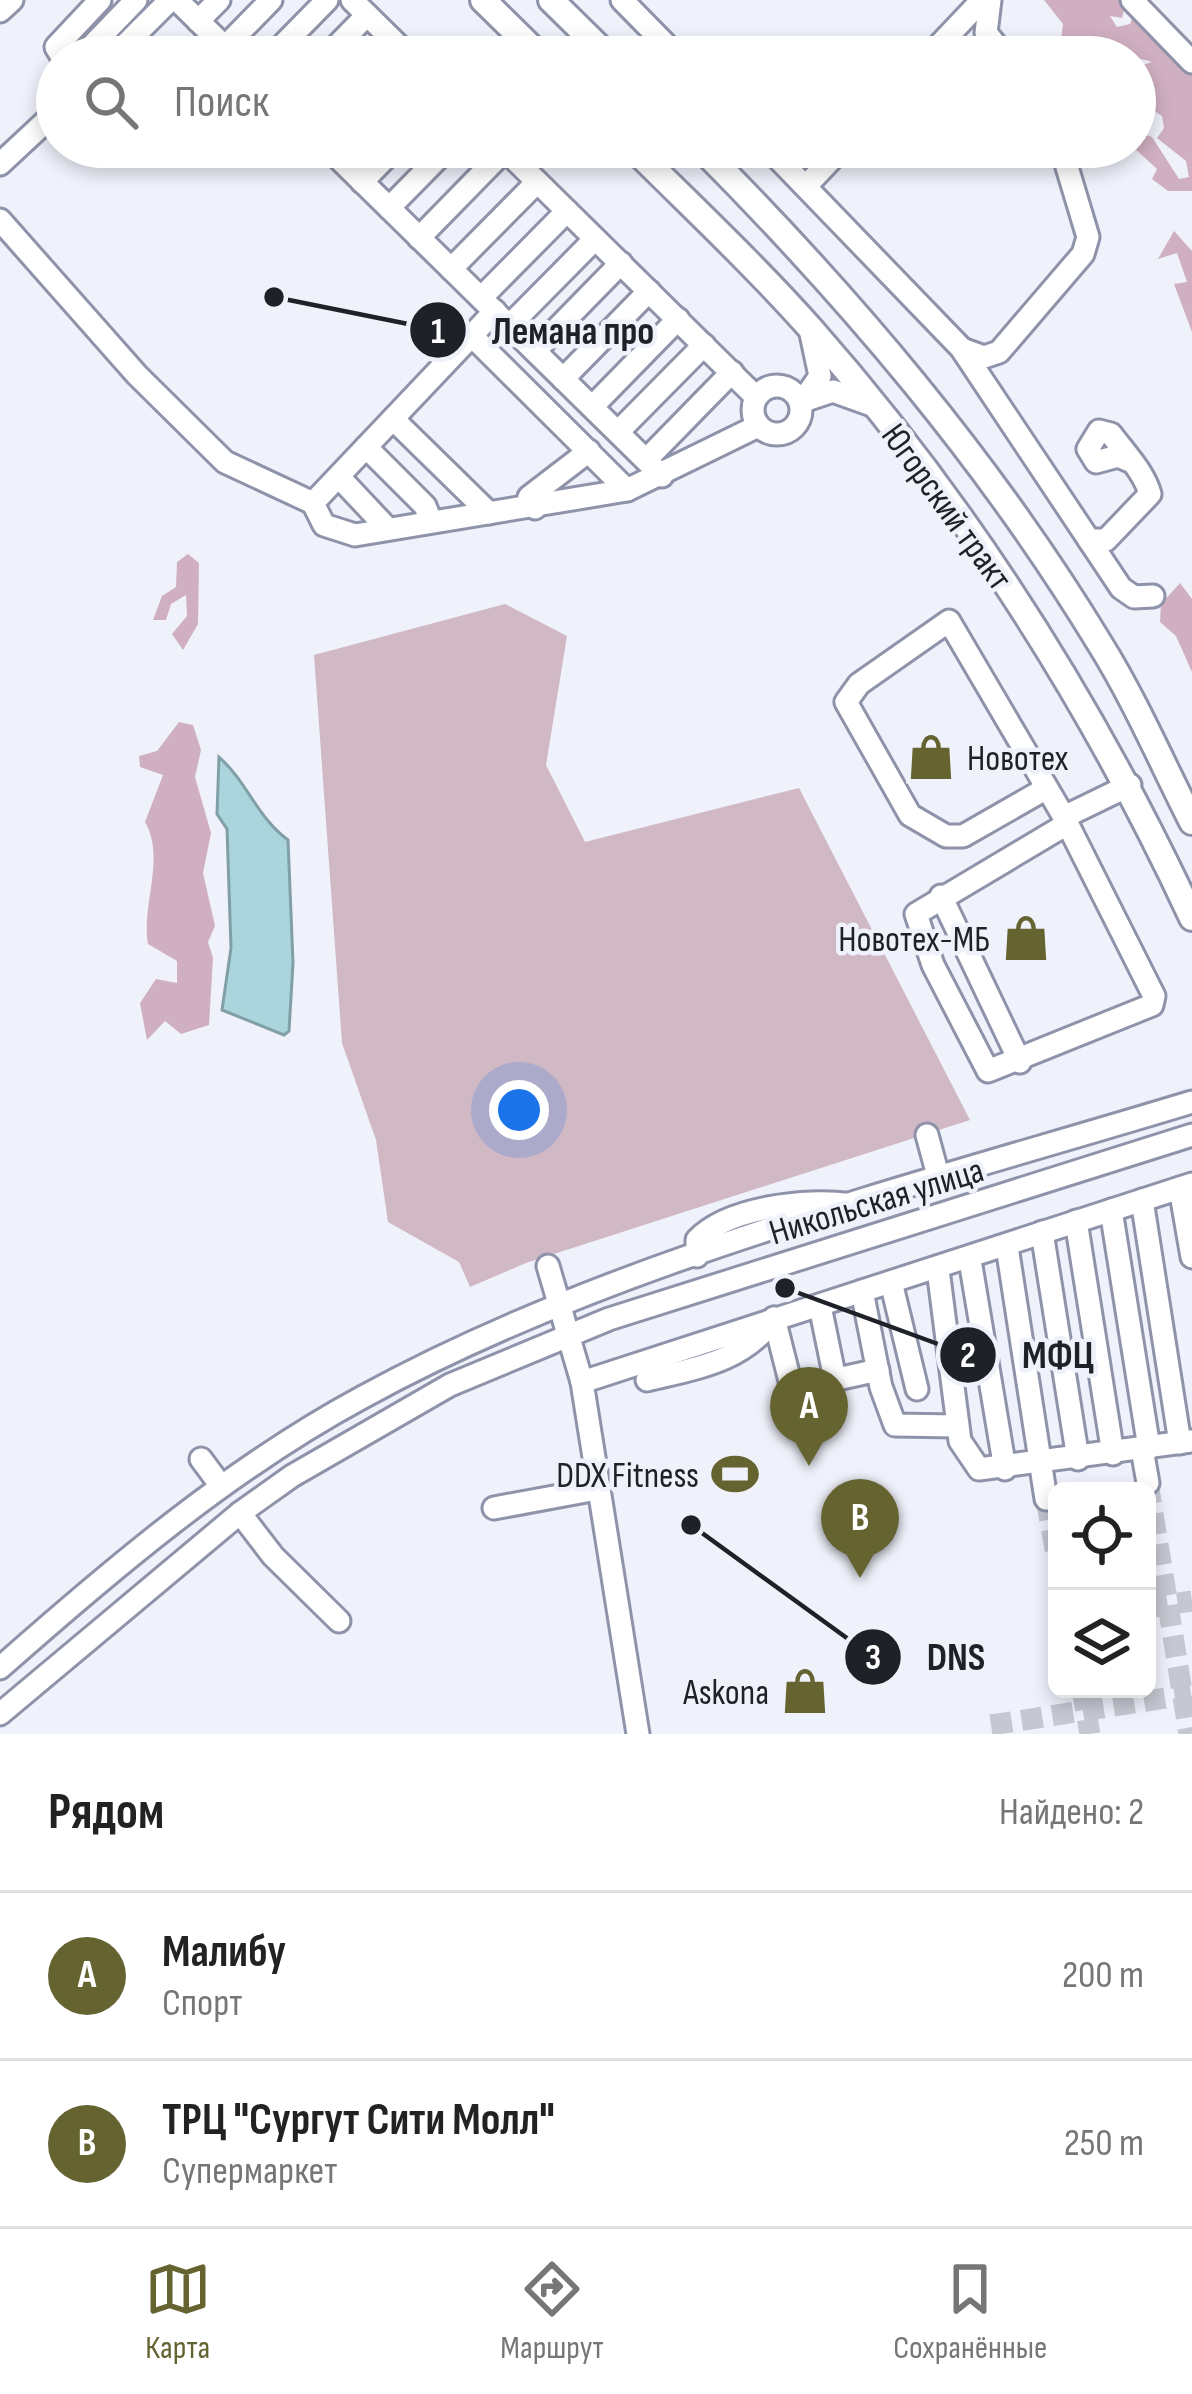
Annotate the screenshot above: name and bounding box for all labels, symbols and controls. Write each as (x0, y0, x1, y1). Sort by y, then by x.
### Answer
search box (36, 36, 1156, 168)
icon: search (78, 69, 144, 135)
text: Поиск (174, 75, 269, 130)
callout: Лемана про (408, 293, 678, 368)
text: Лемана про (492, 309, 654, 356)
text: 1 (431, 311, 445, 354)
street label: Югорский тракт (871, 416, 1021, 599)
shop icon: Новотех (906, 732, 956, 782)
place label: Новотех (967, 738, 1069, 781)
shop icon: Новотех-МБ (1001, 913, 1051, 963)
place label: Новотех-МБ (838, 919, 990, 962)
your location (489, 1080, 549, 1140)
street label: Никольская улица (764, 1149, 989, 1255)
callout: МФЦ (938, 1317, 1118, 1392)
text: МФЦ (1022, 1333, 1094, 1380)
text: 2 (960, 1335, 976, 1378)
pin: A (770, 1367, 848, 1466)
sports icon: DDX Fitness (710, 1449, 760, 1499)
place label: DDX Fitness (556, 1455, 699, 1498)
pin: B (821, 1479, 899, 1578)
map controls (1048, 1482, 1156, 1698)
button: locate (1048, 1482, 1156, 1590)
button: layers (1048, 1590, 1156, 1698)
callout: DNS (843, 1619, 1010, 1694)
text: DNS (927, 1635, 985, 1682)
text: 3 (865, 1637, 881, 1680)
shop icon: Askona (780, 1666, 830, 1716)
place label: Askona (682, 1672, 769, 1715)
text: Рядом (48, 1782, 164, 1843)
text: Найдено: 2 (999, 1789, 1144, 1836)
text: Малибу (162, 1925, 286, 1980)
text: A (78, 1952, 96, 1999)
text: 200 m (1062, 1952, 1144, 1999)
text: Спорт (162, 1980, 243, 2027)
text: ТРЦ "Сургут Сити Молл" (162, 2093, 555, 2148)
text: B (78, 2120, 96, 2167)
text: 250 m (1064, 2120, 1144, 2167)
text: Супермаркет (162, 2148, 337, 2195)
tab: Карта (145, 2256, 211, 2368)
tab: Маршрут (500, 2256, 604, 2368)
tab: Сохранённые (893, 2256, 1047, 2368)

